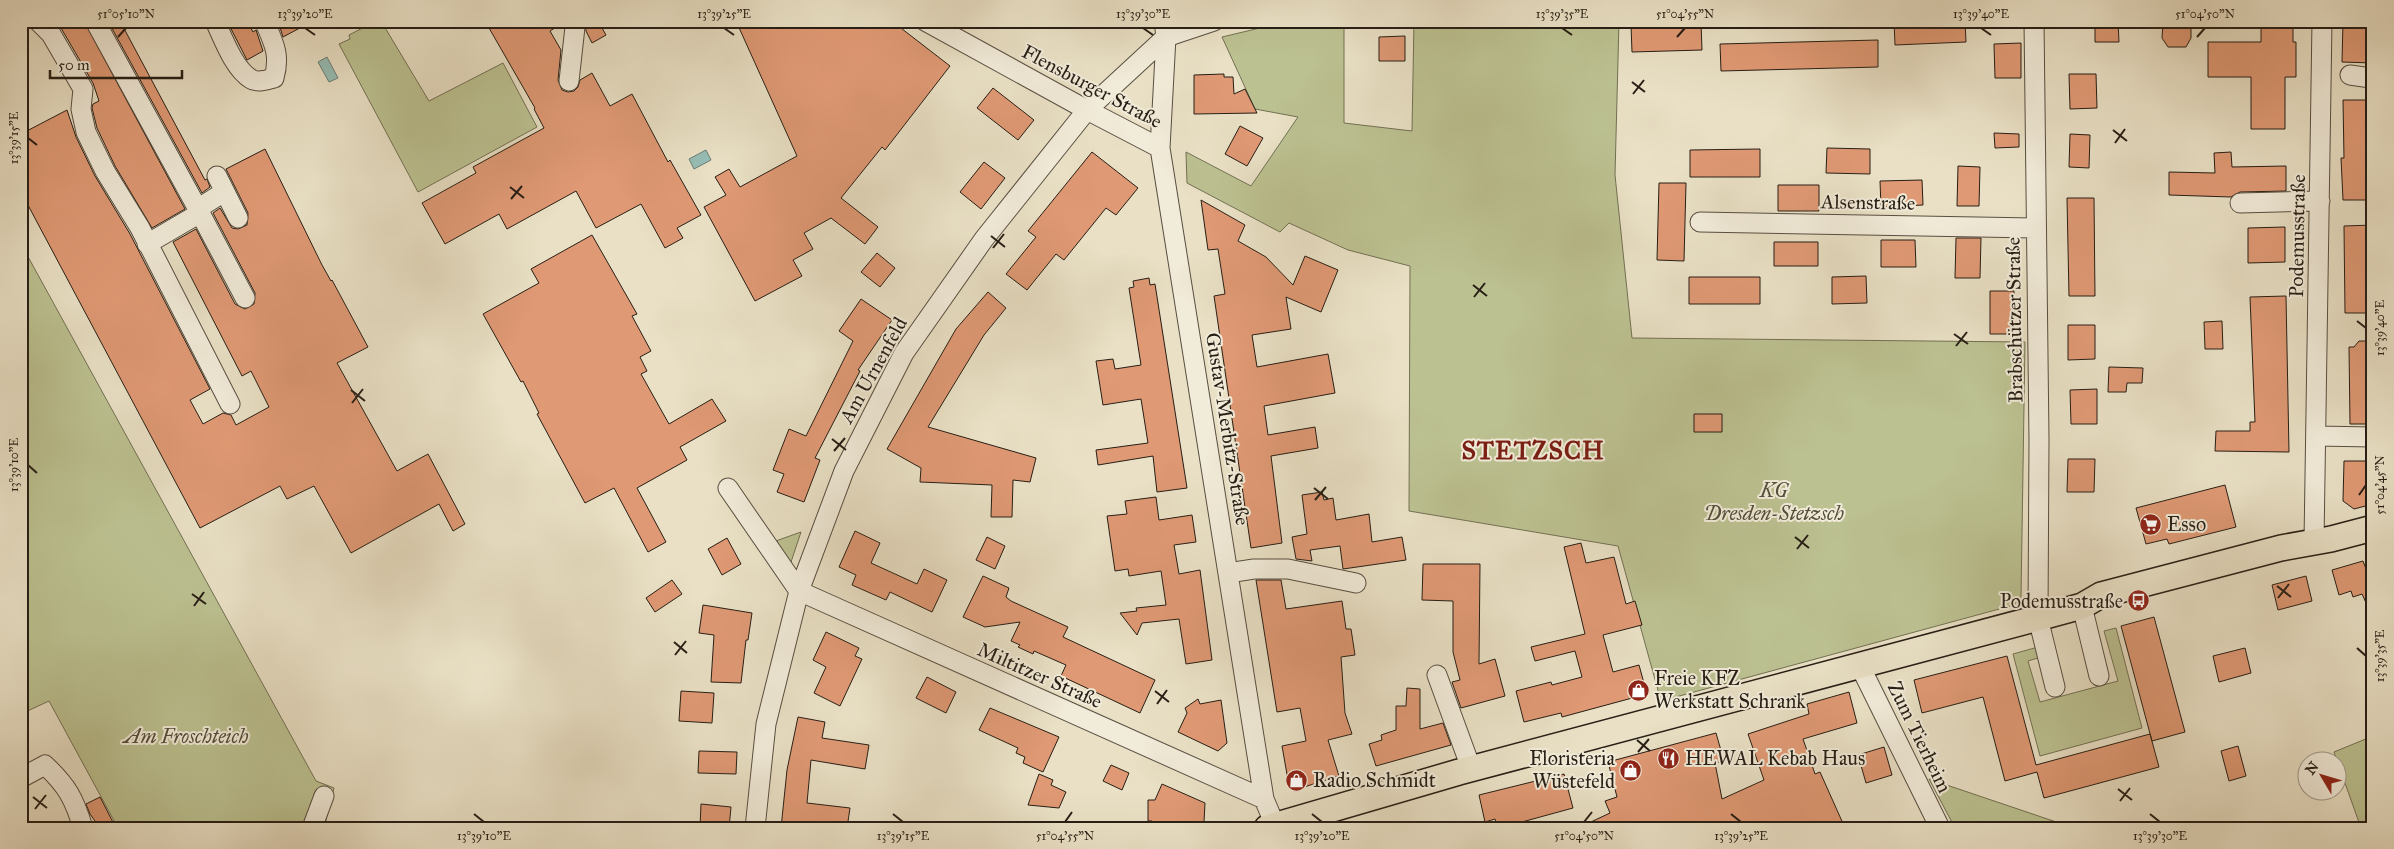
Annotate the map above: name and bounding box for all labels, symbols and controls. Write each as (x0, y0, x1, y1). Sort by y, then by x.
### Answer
text: 51°05'10"N (97, 7, 155, 21)
text: 13°39'20"E (277, 7, 333, 21)
text: 13°39'25"E (697, 7, 751, 21)
text: 13°39'30"E (1116, 7, 1170, 21)
text: 13°39'35"E (1536, 7, 1589, 21)
text: 51°04'55"N (1656, 7, 1714, 21)
text: 13°39'40"E (1953, 7, 2009, 21)
text: 51°04'50"N (2175, 7, 2235, 21)
street label: Flensburger Straße (1017, 39, 1166, 134)
scale bar (50, 48, 182, 80)
text: 50 m (58, 56, 90, 74)
text: 13°39'15"E (7, 111, 21, 164)
street label: Podemusstraße (2284, 174, 2310, 298)
street label: Alsenstraße (1820, 189, 1915, 215)
street label: Brabschützer Straße (2001, 237, 2027, 403)
text: 13°39'40"E (2373, 300, 2387, 356)
street label: Am Urnenfeld (833, 313, 912, 428)
street label: Gustav-Merbitz-Straße (1201, 331, 1255, 527)
district label: STETZSCH (1461, 435, 1605, 466)
text: 13°39'10"E (7, 438, 21, 492)
text: 51°04'45"N (2373, 455, 2387, 515)
park label: KG Dresden-Stetzsch (1704, 478, 1844, 525)
supermarket icon: Esso (2139, 512, 2163, 536)
place label: Esso (2167, 512, 2206, 536)
place label: Podemusstraße (2000, 589, 2123, 613)
bus stop icon: Podemusstraße (2127, 589, 2151, 613)
text: 13°39'35"E (2373, 629, 2387, 682)
street label: Miltitzer Straße (974, 637, 1106, 713)
place label: Freie KFZ Werkstatt Schrank (1654, 666, 1806, 713)
street label: Zum Tierheim (1883, 677, 1957, 797)
shop icon: Freie KFZ Werkstatt Schrank (1626, 678, 1650, 702)
park label: Am Froschteich (121, 724, 249, 748)
place label: Floristeria Wüstefeld (1529, 746, 1616, 793)
restaurant icon: HEWAL Kebab Haus (1657, 746, 1681, 770)
place label: HEWAL Kebab Haus (1685, 746, 1865, 770)
north arrow (2296, 752, 2346, 802)
shop icon: Floristeria Wüstefeld (1619, 758, 1643, 782)
text: N (2302, 758, 2323, 778)
shop icon: Radio Schmidt (1285, 768, 1309, 792)
place label: Radio Schmidt (1313, 768, 1436, 792)
text: 13°39'10"E (457, 829, 511, 843)
text: 13°39'15"E (877, 829, 930, 843)
text: 51°04'55"N (1036, 829, 1094, 843)
text: 13°39'20"E (1294, 829, 1350, 843)
text: 51°04'50"N (1554, 829, 1614, 843)
text: 13°39'25"E (1714, 829, 1768, 843)
text: 13°39'30"E (2133, 829, 2187, 843)

